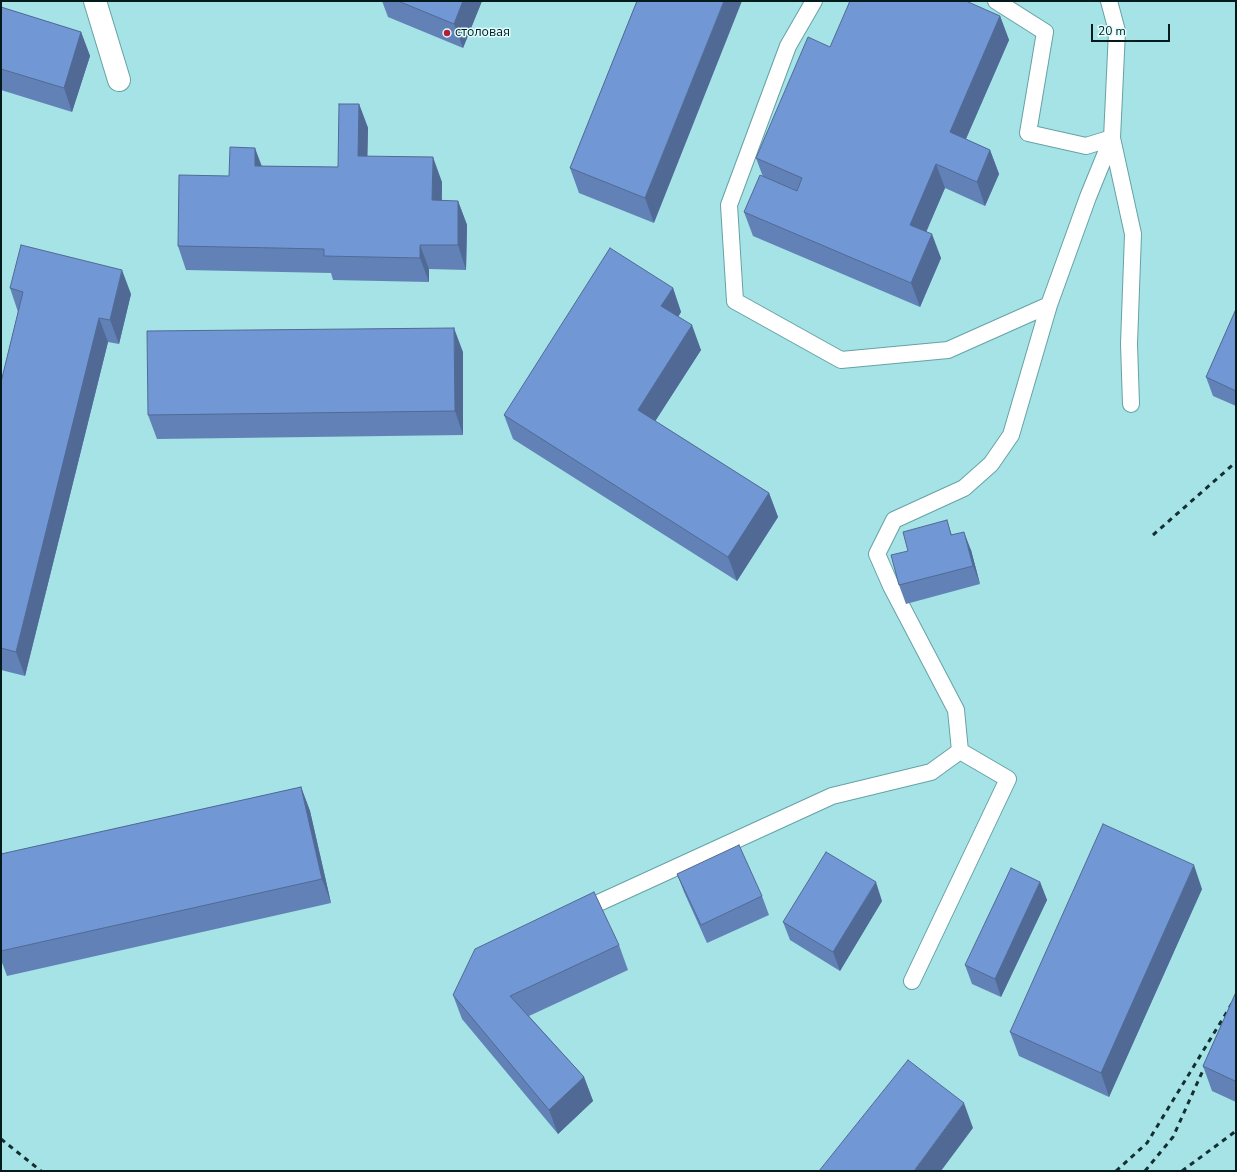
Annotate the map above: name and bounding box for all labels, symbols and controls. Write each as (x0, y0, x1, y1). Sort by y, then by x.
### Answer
scale bar (1093, 16, 1172, 42)
text: 20 m (1098, 23, 1126, 39)
place label: столовая (455, 25, 510, 41)
marker: столовая (442, 28, 452, 38)

